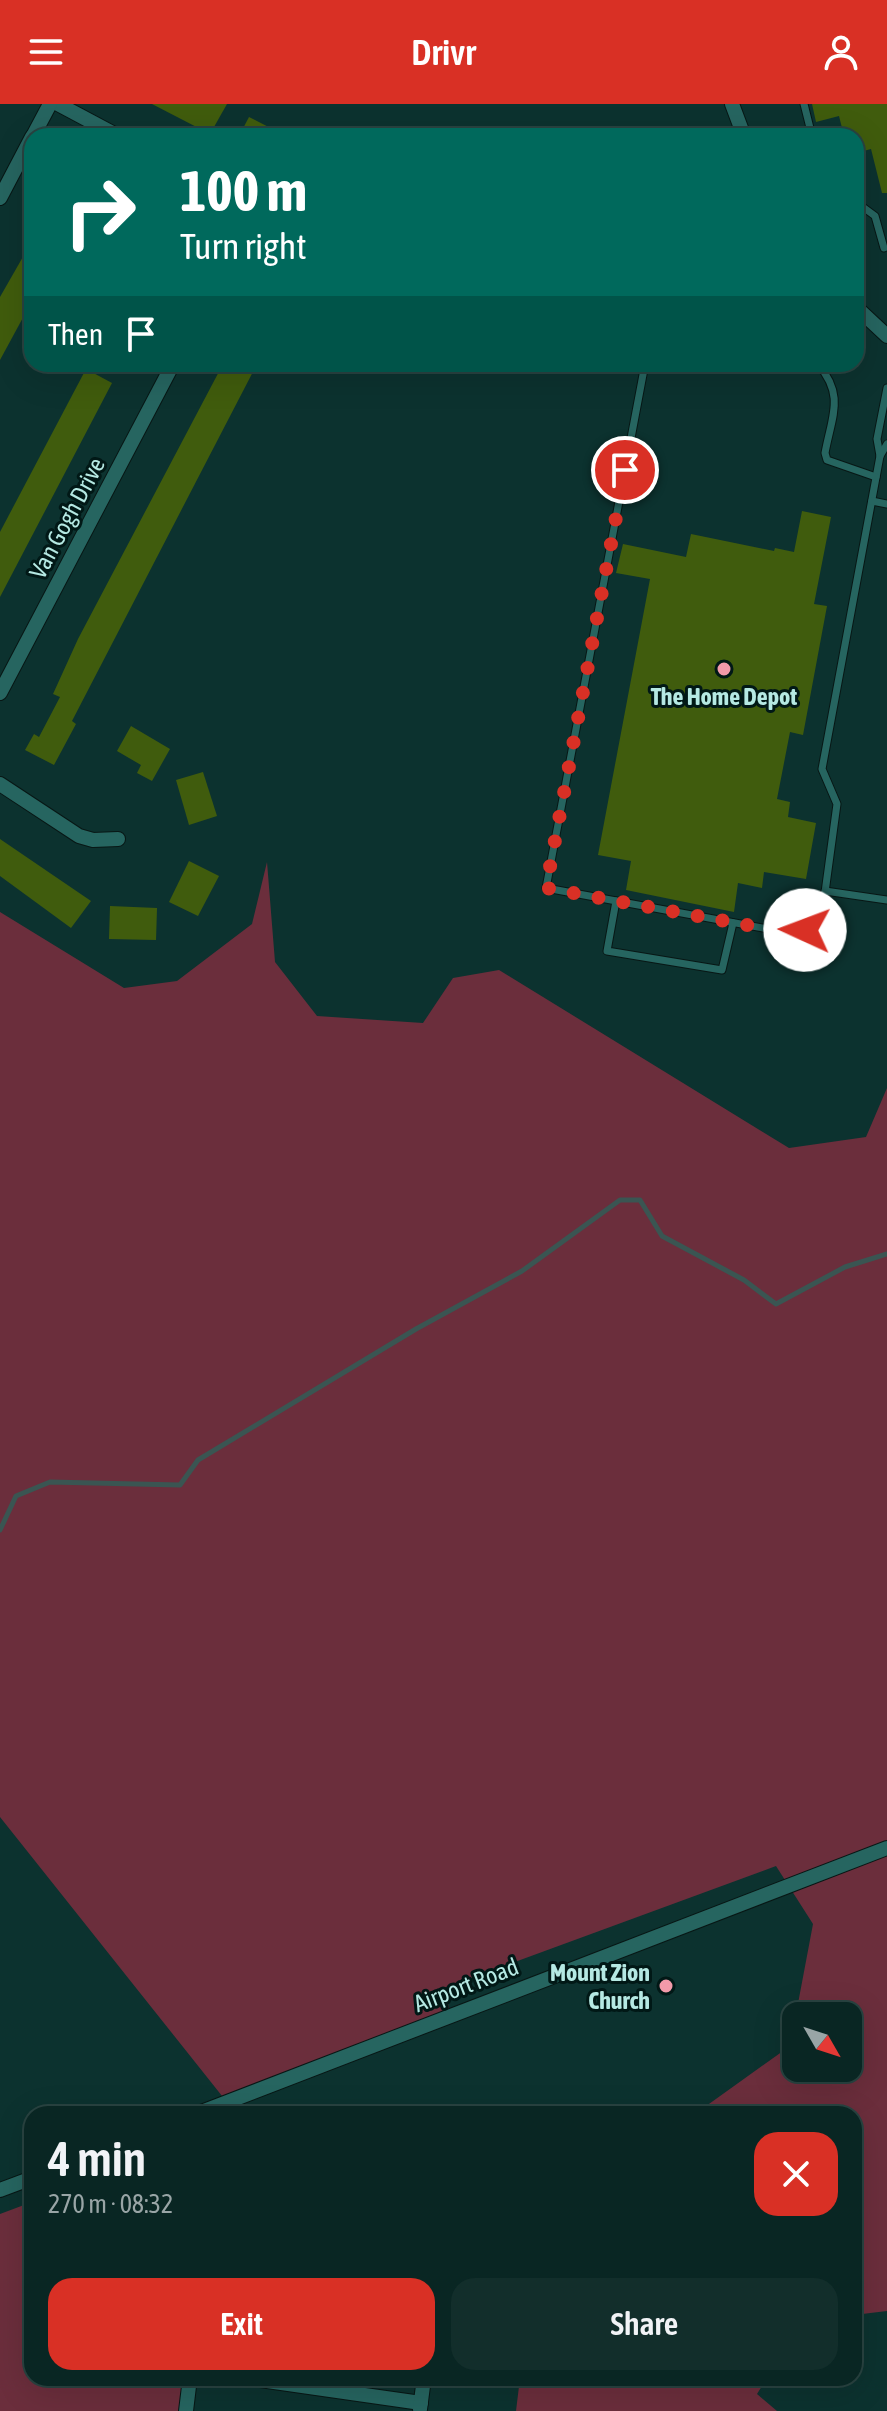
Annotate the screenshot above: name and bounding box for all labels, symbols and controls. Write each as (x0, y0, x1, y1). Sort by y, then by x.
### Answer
icon: menu (24, 30, 68, 74)
icon: person (819, 30, 863, 74)
text: Drivr (411, 31, 476, 73)
text: 100 m (180, 159, 307, 223)
icon: right (48, 160, 152, 264)
text: Turn right (180, 225, 307, 267)
icon: arrive (119, 312, 163, 356)
text: Then (48, 317, 103, 351)
pin (591, 436, 659, 504)
icon: arrive (603, 448, 647, 492)
street label: Van Gogh Drive (24, 453, 110, 583)
marker: The Home Depot (715, 660, 733, 678)
place label: The Home Depot (651, 683, 797, 710)
position arrow (763, 888, 847, 972)
street label: Airport Road (410, 1953, 522, 2017)
place label: Mount Zion Church (550, 1959, 650, 2014)
marker: Mount Zion Church (657, 1977, 675, 1995)
north arrow (782, 2002, 862, 2082)
map controls (782, 2002, 862, 2082)
text: 4 min (48, 2131, 146, 2186)
button: close (754, 2132, 838, 2216)
text: 270 m · 08:32 (48, 2189, 173, 2219)
button: Exit (48, 2278, 435, 2370)
button: Share (451, 2278, 838, 2370)

